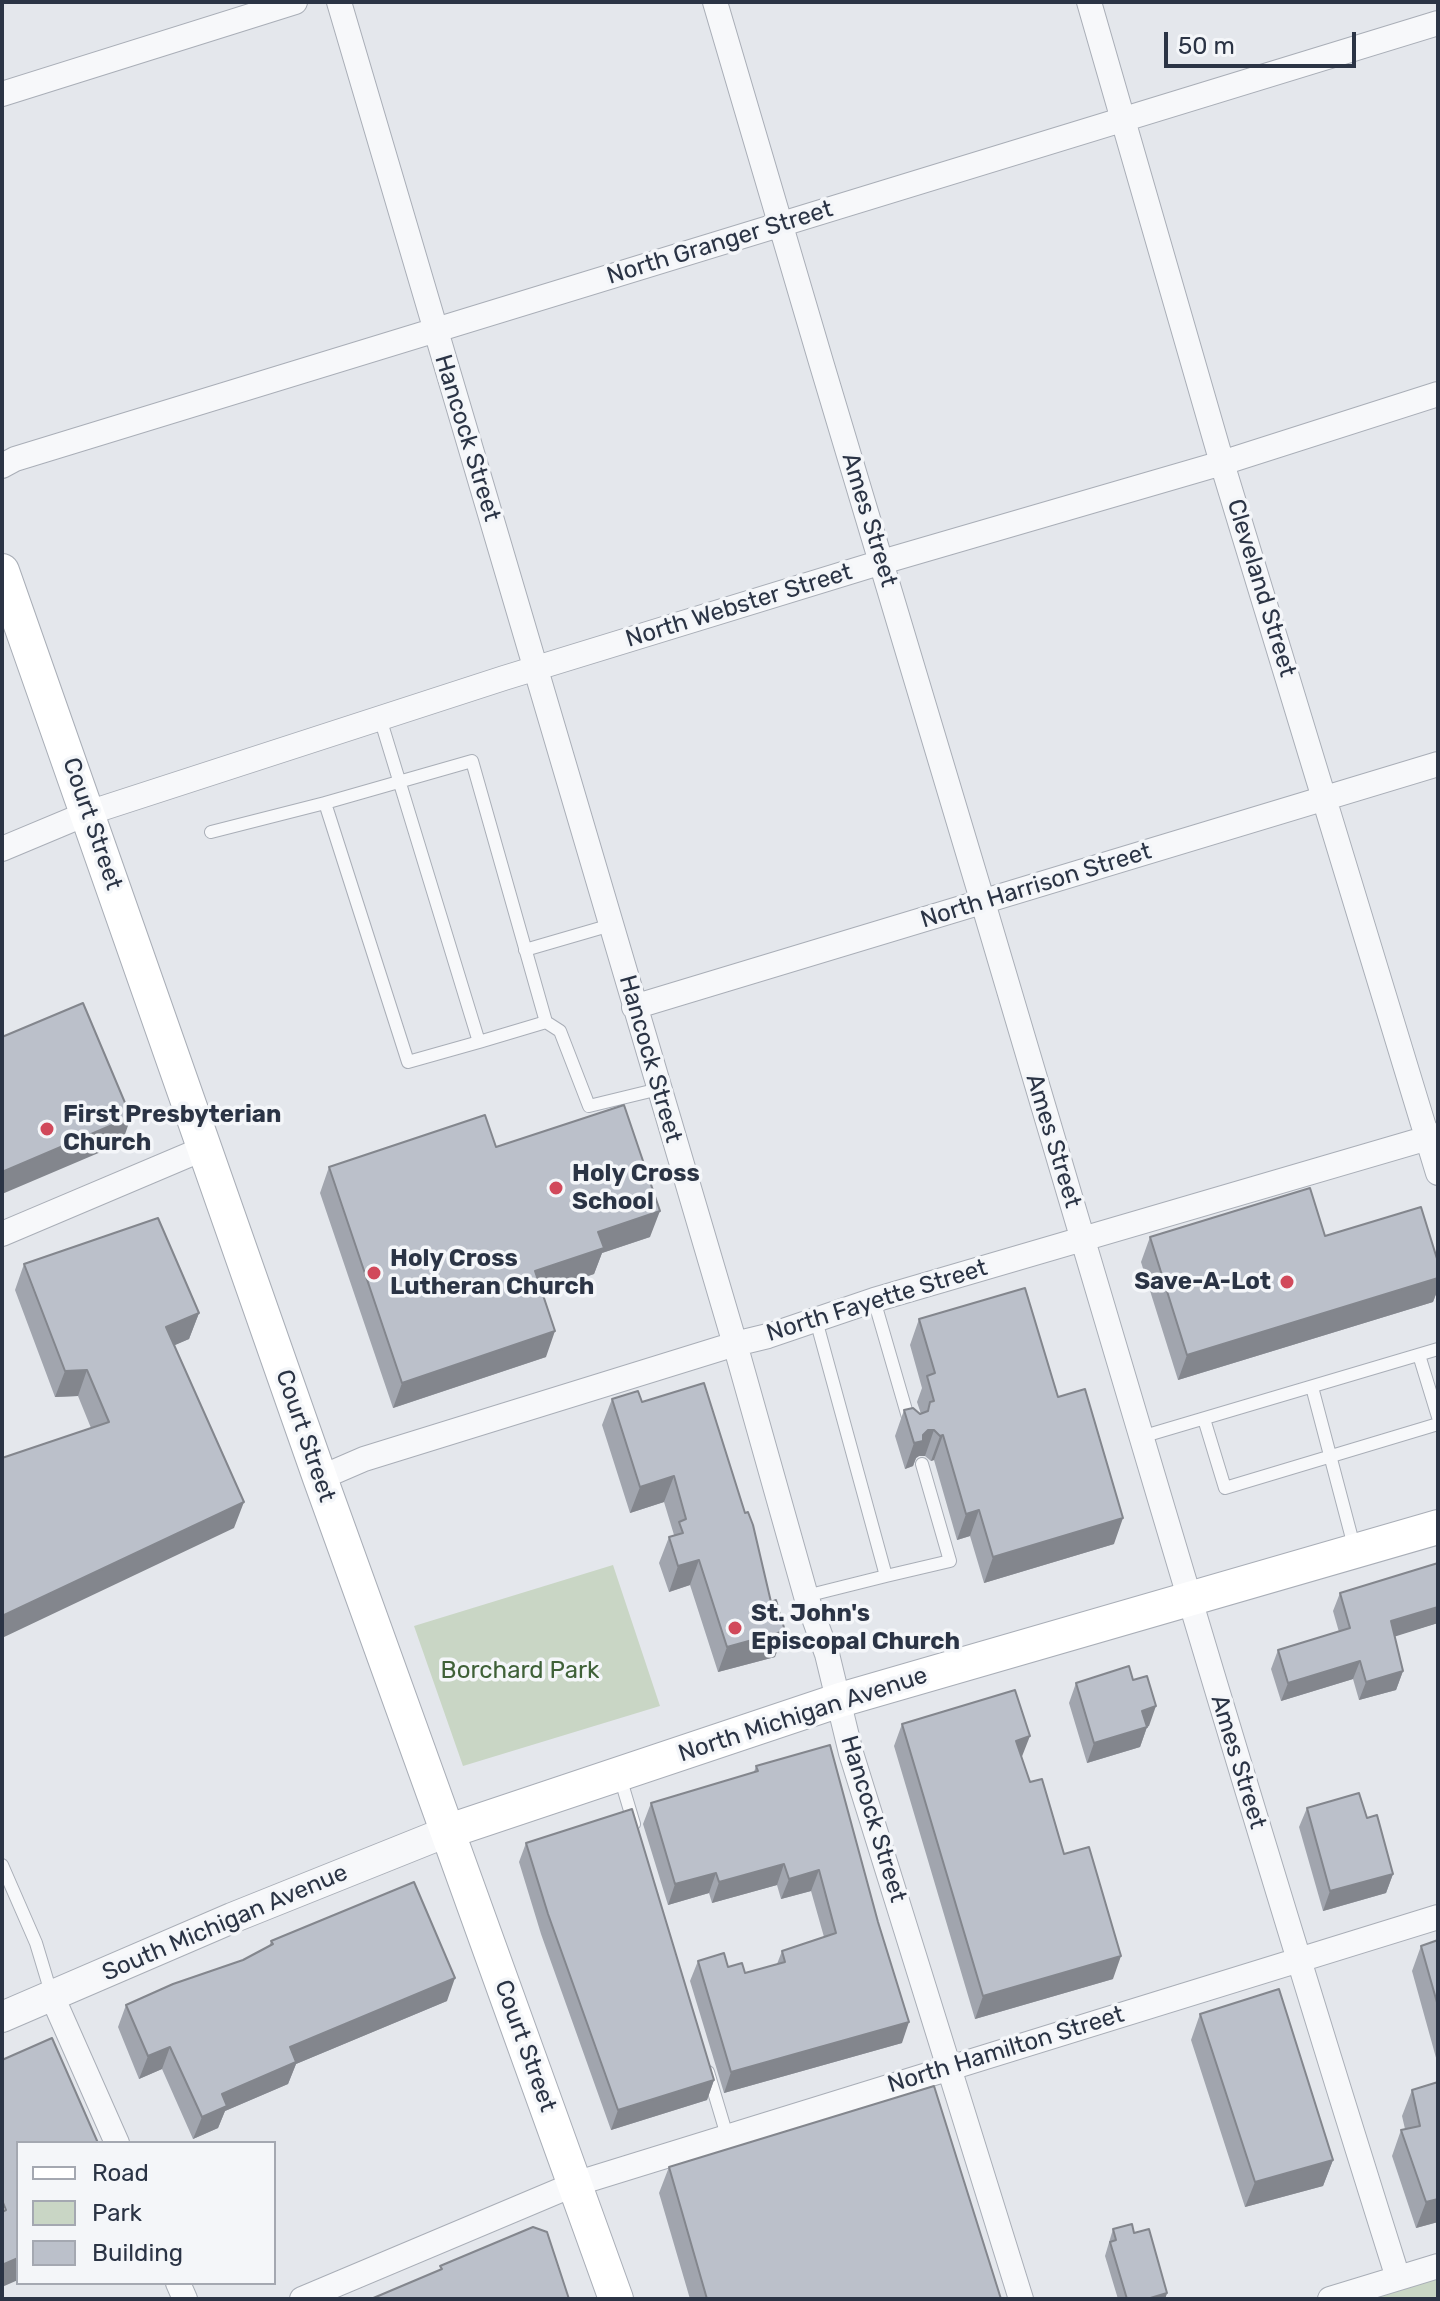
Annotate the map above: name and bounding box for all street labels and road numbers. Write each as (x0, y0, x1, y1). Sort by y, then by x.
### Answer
street label: North Granger Street (604, 195, 836, 291)
street label: Hancock Street (428, 351, 506, 525)
street label: Ames Street (835, 450, 903, 590)
street label: Cleveland Street (1220, 496, 1302, 680)
street label: North Webster Street (622, 558, 856, 654)
street label: Court Street (56, 754, 128, 894)
street label: North Harrison Street (917, 837, 1155, 935)
street label: Hancock Street (612, 972, 688, 1146)
street label: Ames Street (1019, 1071, 1087, 1211)
street label: North Fayette Street (763, 1254, 991, 1348)
street label: Court Street (269, 1366, 341, 1506)
street label: North Michigan Avenue (675, 1661, 931, 1769)
street label: Ames Street (1204, 1692, 1272, 1832)
street label: Hancock Street (834, 1732, 912, 1906)
street label: South Michigan Avenue (98, 1858, 352, 1988)
street label: Court Street (488, 1976, 562, 2116)
street label: North Hamilton Street (884, 2000, 1128, 2100)

